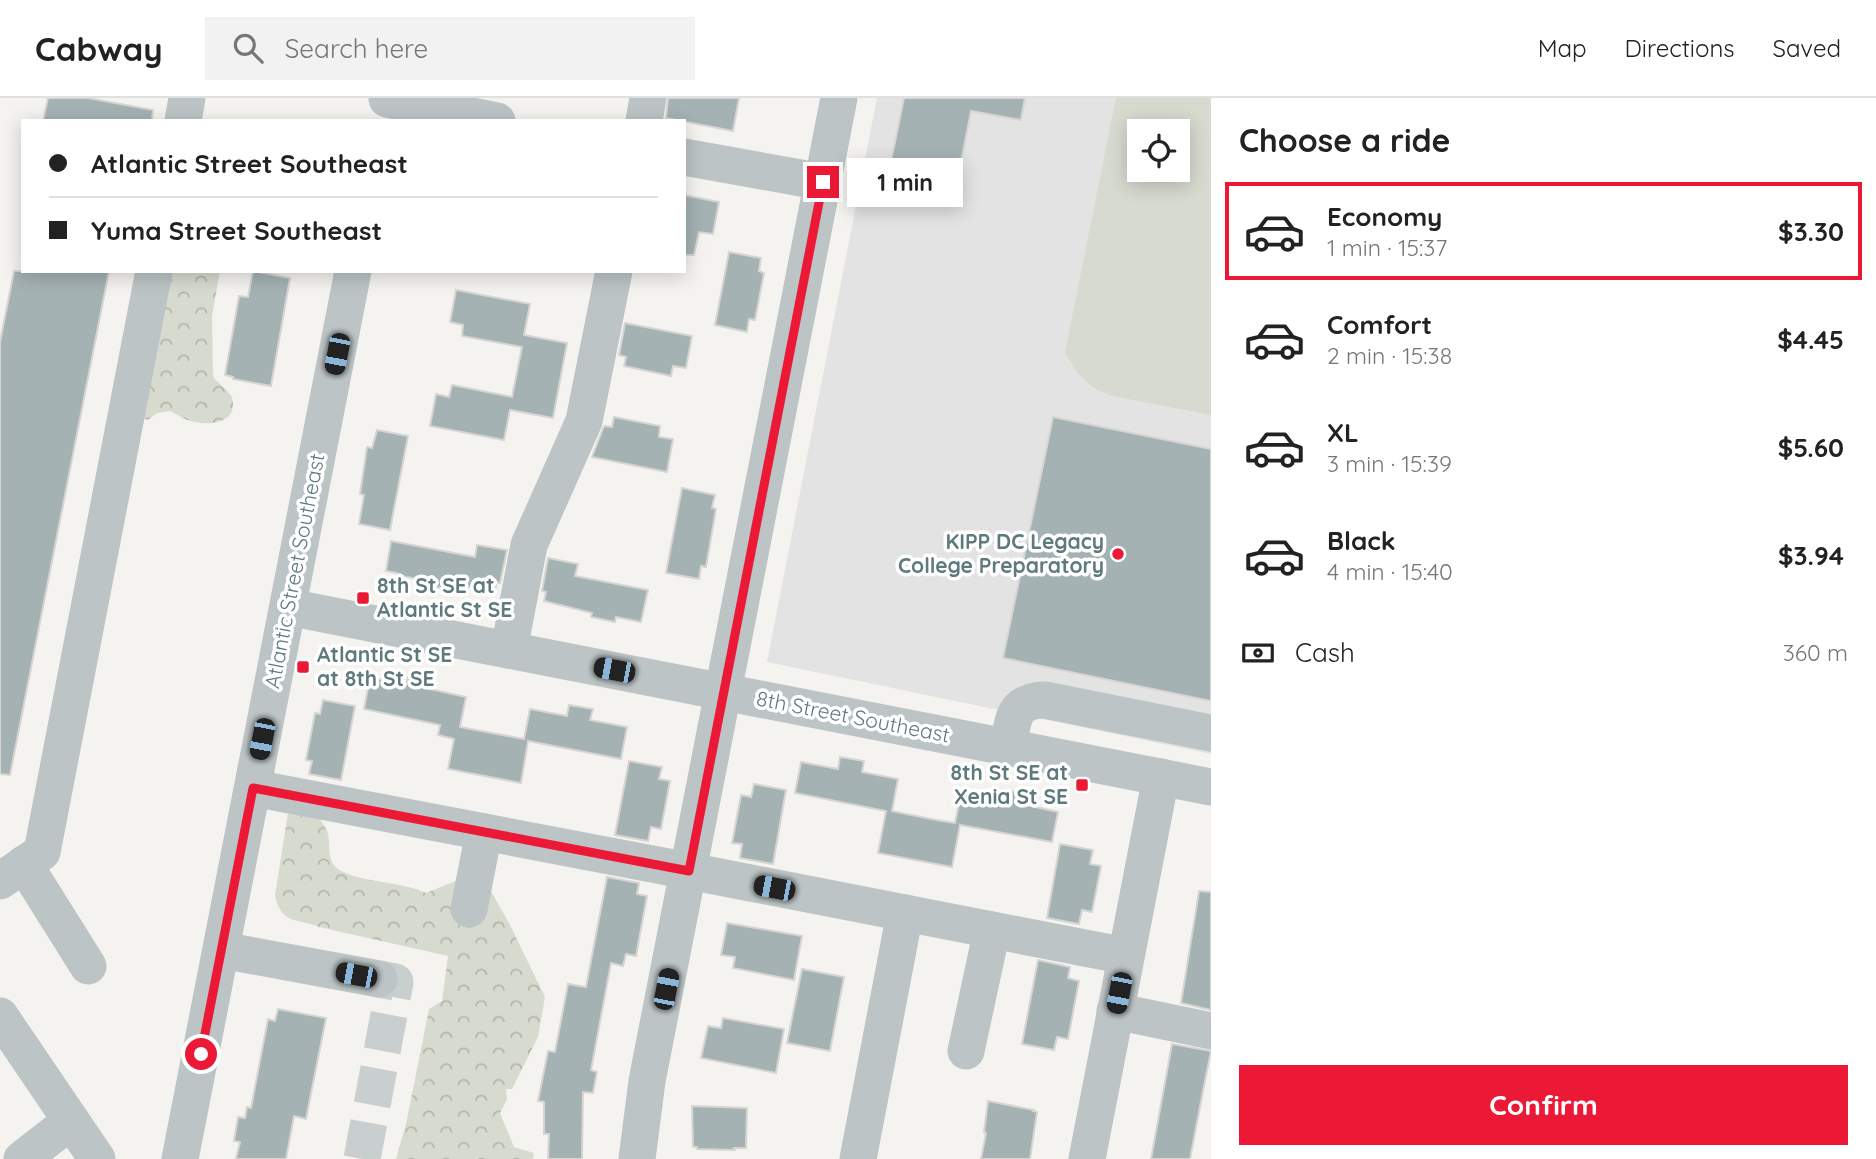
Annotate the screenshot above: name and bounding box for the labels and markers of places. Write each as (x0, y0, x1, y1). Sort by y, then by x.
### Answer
place label: KIPP DC Legacy College Preparatory (898, 528, 1104, 578)
marker: KIPP DC Legacy College Preparatory (1110, 546, 1126, 562)
place label: 8th St SE at Atlantic St SE (377, 572, 512, 622)
marker: 8th St SE at Atlantic St SE (355, 590, 371, 606)
place label: Atlantic St SE at 8th St SE (317, 641, 452, 691)
marker: Atlantic St SE at 8th St SE (295, 659, 311, 675)
place label: 8th St SE at Xenia St SE (951, 759, 1068, 809)
marker: 8th St SE at Xenia St SE (1074, 777, 1090, 793)

